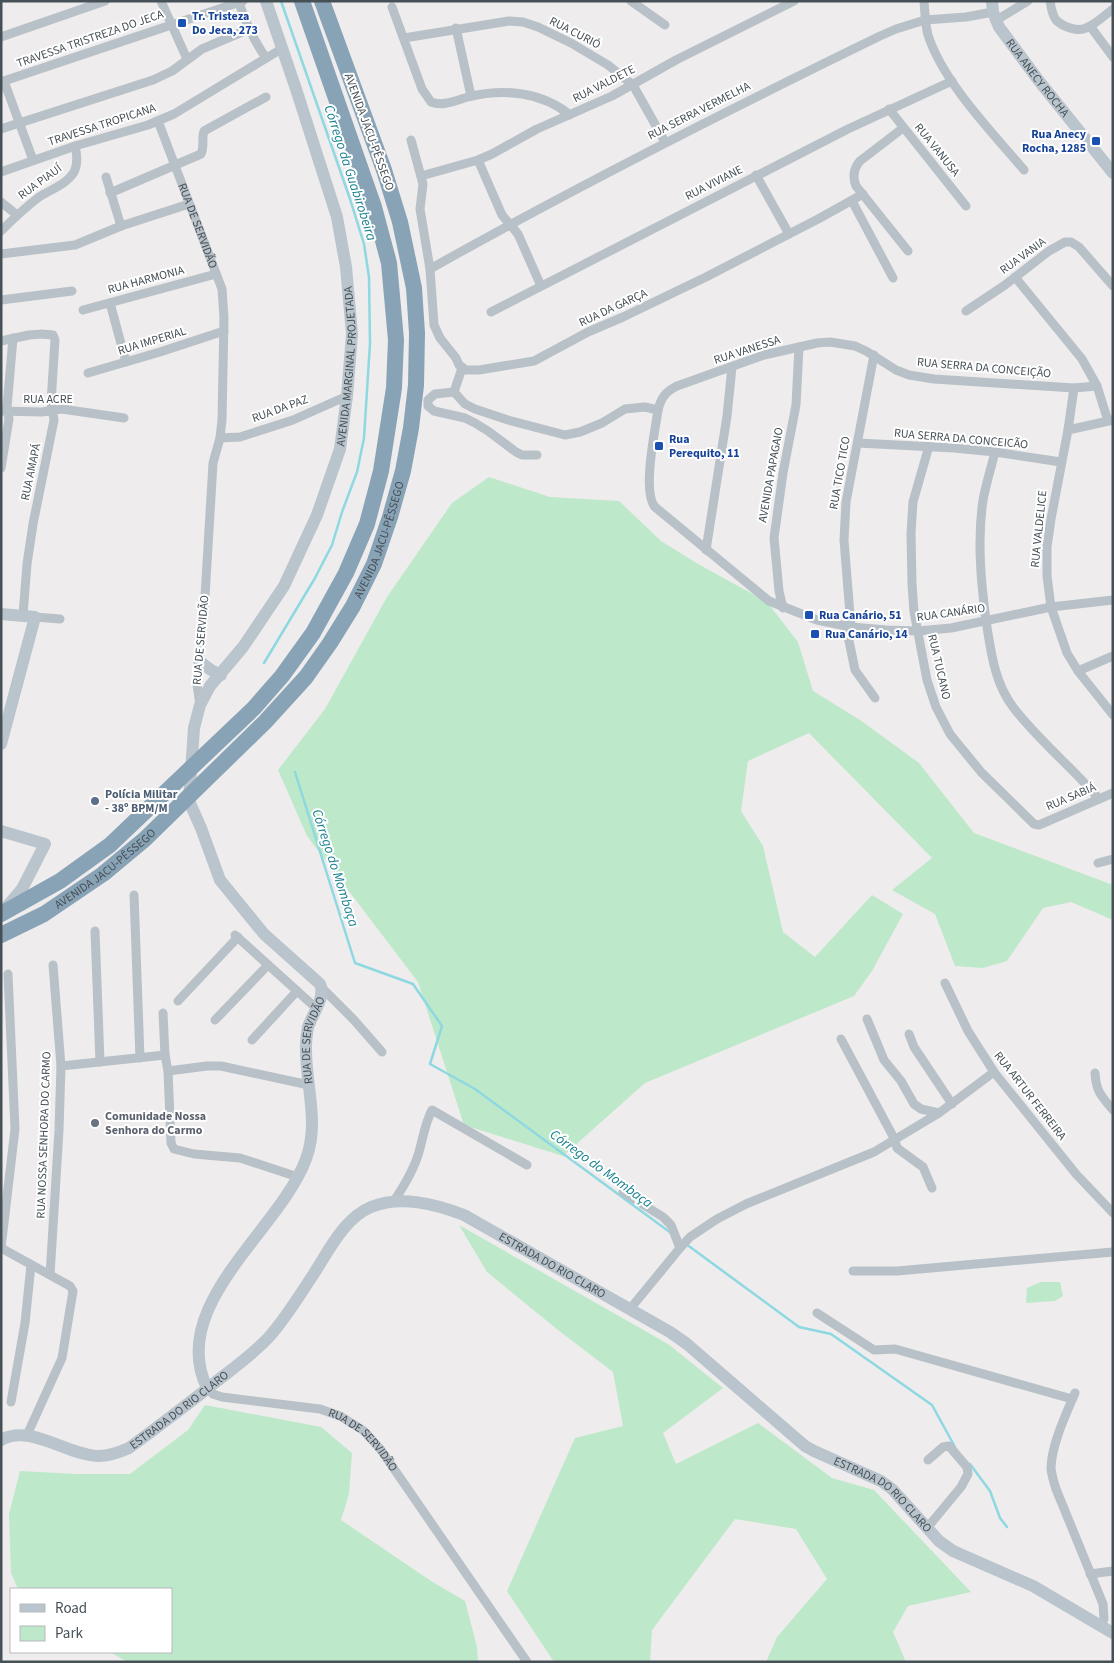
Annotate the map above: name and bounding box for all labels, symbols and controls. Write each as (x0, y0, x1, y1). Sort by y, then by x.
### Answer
street label: TRAVESSA TRISTREZA DO JECA (14, 6, 166, 72)
place label: Tr. Tristeza Do Jeca, 273 (192, 8, 258, 39)
street label: RUA CURIÓ (546, 13, 604, 53)
marker: Tr. Tristeza Do Jeca, 273 (176, 17, 188, 29)
street label: RUA ANECY ROCHA (1002, 35, 1074, 121)
street label: RUA VALDETE (570, 61, 638, 107)
street label: AVENIDA JACU-PÊSSEGO (340, 71, 398, 193)
street label: RUA SERRA VERMELHA (645, 78, 754, 144)
street label: TRAVESSA TROPICANA (46, 99, 159, 150)
water label: Córrego da Guabirobeira (319, 103, 382, 244)
street label: RUA VANUSA (910, 120, 964, 181)
place label: Rua Anecy Rocha, 1285 (1022, 126, 1087, 157)
marker: Rua Anecy Rocha, 1285 (1090, 135, 1102, 147)
street label: RUA PIAUÍ (15, 160, 66, 204)
street label: RUA VIVIANE (682, 161, 746, 205)
street label: RUA DE SERVIDÃO (174, 181, 222, 271)
street label: RUA VANIA (996, 233, 1050, 279)
street label: RUA HARMONIA (106, 261, 187, 298)
street label: AVENIDA MARGINAL PROJETADA (332, 285, 361, 447)
street label: RUA DA GARÇA (576, 285, 650, 331)
street label: RUA IMPERIAL (116, 323, 188, 359)
street label: RUA VANESSA (712, 331, 783, 369)
street label: RUA SERRA DA CONCEIÇÃO (916, 354, 1052, 382)
street label: RUA ACRE (23, 391, 73, 408)
street label: RUA DA PAZ (250, 391, 310, 427)
street label: RUA SERRA DA CONCEICÃO (893, 425, 1029, 453)
street label: AVENIDA PAPAGAIO (754, 426, 788, 524)
place label: Rua Perequito, 11 (669, 431, 740, 462)
street label: RUA TICO TICO (825, 435, 855, 511)
marker: Rua Perequito, 11 (653, 440, 665, 452)
street label: RUA AMAPÁ (17, 442, 45, 502)
street label: AVENIDA JACU-PÊSSEGO (350, 479, 408, 601)
street label: RUA VALDELICE (1026, 490, 1052, 568)
street label: RUA DE SERVIDÃO (189, 594, 213, 686)
street label: RUA CANÁRIO (916, 600, 986, 626)
place label: Rua Canário, 51 (819, 607, 902, 624)
marker: Rua Canário, 51 (803, 609, 815, 621)
place label: Rua Canário, 14 (825, 626, 908, 643)
marker: Rua Canário, 14 (809, 628, 821, 640)
street label: RUA TUCANO (923, 633, 955, 701)
street label: RUA SABIÁ (1043, 779, 1099, 815)
place label: Polícia Militar - 38º BPM/M (105, 786, 178, 817)
marker: Polícia Militar - 38º BPM/M (89, 795, 101, 807)
water label: Córrego do Mombaça (307, 807, 364, 930)
street label: AVENIDA JACU-PÊSSEGO (51, 824, 160, 913)
street label: RUA DE SERVIDÃO (297, 994, 329, 1085)
street label: RUA ARTUR FERREIRA (990, 1048, 1070, 1144)
street label: RUA NOSSA SENHORA DO CARMO (33, 1051, 55, 1219)
place label: Comunidade Nossa Senhora do Carmo (105, 1108, 206, 1139)
marker: Comunidade Nossa Senhora do Carmo (89, 1117, 101, 1129)
water label: Córrego do Mombaça (546, 1125, 657, 1213)
street label: ESTRADA DO RIO CLARO (496, 1228, 609, 1302)
street label: ESTRADA DO RIO CLARO (126, 1367, 232, 1453)
street label: RUA DE SERVIDÃO (326, 1404, 402, 1475)
street label: ESTRADA DO RIO CLARO (831, 1452, 936, 1536)
legend (10, 1588, 172, 1653)
text: Road (55, 1598, 87, 1619)
text: Park (55, 1623, 84, 1644)

